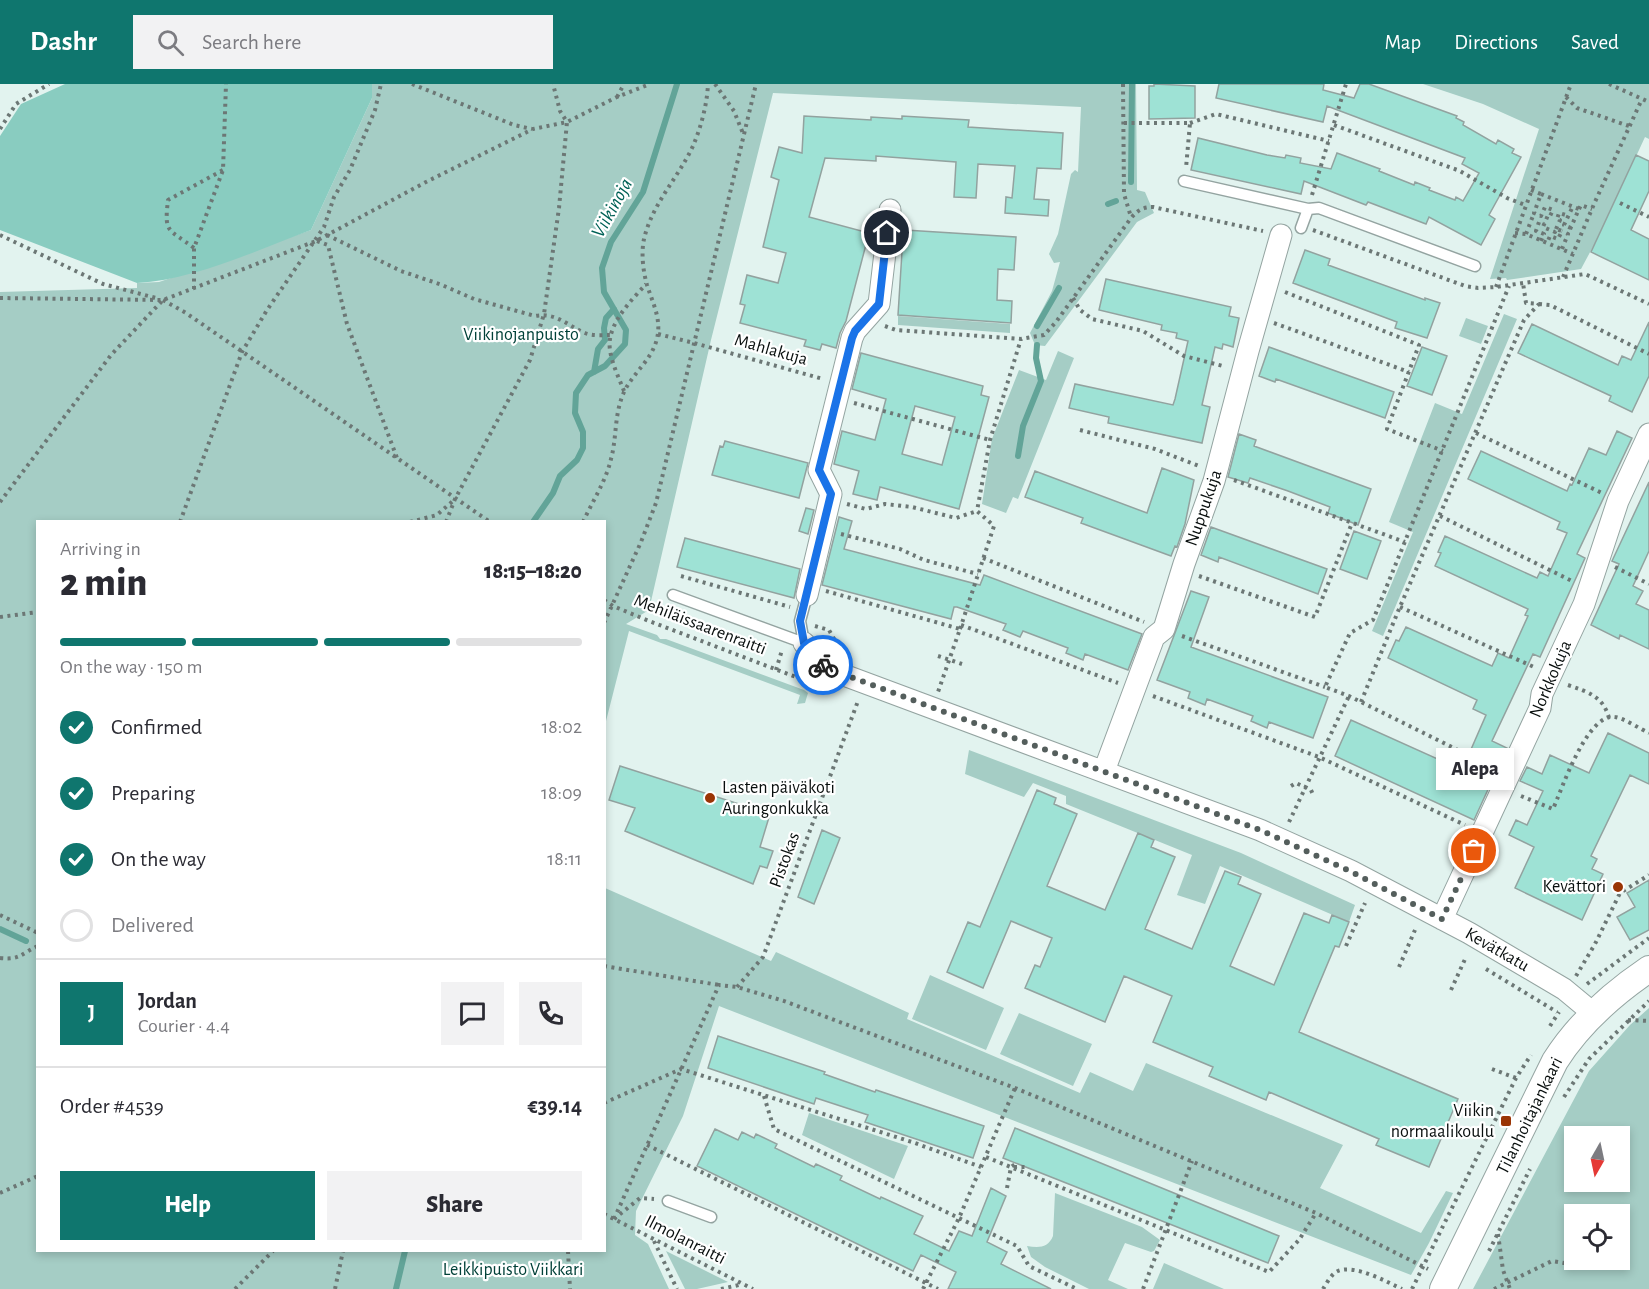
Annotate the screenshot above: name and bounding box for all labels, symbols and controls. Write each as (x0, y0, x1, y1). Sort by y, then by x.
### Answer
search box (133, 15, 553, 69)
icon: search (154, 26, 187, 59)
text: Dashr (30, 28, 97, 56)
text: Search here (202, 31, 301, 53)
text: Map (1385, 32, 1421, 53)
text: Directions (1454, 32, 1538, 53)
text: Saved (1571, 32, 1619, 53)
water label: Viikinoja (588, 175, 636, 241)
pin (861, 207, 912, 258)
icon: home (870, 216, 903, 249)
park label: Viikinojanpuisto (463, 326, 579, 344)
street label: Mahlakuja (733, 331, 809, 369)
street label: Nuppukuja (1183, 468, 1225, 548)
text: Arriving in (60, 539, 141, 559)
text: 18:15–18:20 (484, 560, 582, 582)
text: 2 min (60, 564, 147, 603)
street label: Mehiläissaarenraitti (631, 591, 769, 659)
courier (793, 635, 853, 695)
street label: Norkkokuja (1527, 638, 1575, 720)
icon: bike (807, 649, 840, 682)
text: On the way · 150 m (60, 657, 203, 677)
icon: check (60, 711, 93, 744)
text: Confirmed (111, 716, 202, 738)
text: 18:02 (541, 717, 582, 737)
callout: Alepa (1435, 749, 1513, 791)
text: Alepa (1451, 759, 1499, 779)
icon: check (60, 777, 93, 810)
place label: Lasten päiväkoti Auringonkukka (722, 779, 835, 818)
text: Preparing (111, 782, 195, 804)
text: 18:09 (541, 783, 582, 803)
marker: Lasten päiväkoti Auringonkukka (703, 791, 717, 805)
pin (1448, 825, 1499, 876)
street label: Pistokas (767, 830, 803, 890)
icon: bag (1457, 834, 1490, 867)
icon: check (60, 843, 93, 876)
text: On the way (111, 848, 206, 870)
text: 18:11 (547, 849, 582, 869)
place label: Kevättori (1543, 878, 1606, 896)
marker: Kevättori (1611, 880, 1625, 894)
text: Delivered (111, 914, 194, 936)
street label: Kevätkatu (1462, 925, 1532, 975)
button: chat (441, 982, 504, 1045)
button: phone (519, 982, 582, 1045)
text: Jordan (138, 990, 197, 1012)
text: J (88, 1002, 95, 1024)
text: Courier · 4.4 (138, 1016, 230, 1036)
street label: Tilanhoitajankaari (1494, 1054, 1566, 1178)
text: Order #4539 (60, 1095, 164, 1117)
text: €39.14 (528, 1095, 582, 1117)
place label: Viikin normaalikoulu (1391, 1102, 1494, 1141)
marker: Viikin normaalikoulu (1499, 1114, 1513, 1128)
north arrow (1564, 1126, 1630, 1192)
map controls (1564, 1126, 1630, 1270)
button: Help (60, 1171, 315, 1240)
button: Share (327, 1171, 582, 1240)
button: locate (1564, 1204, 1630, 1270)
street label: Ilmolanraitti (642, 1212, 728, 1268)
park label: Leikkipuisto Viikkari (443, 1261, 583, 1279)

